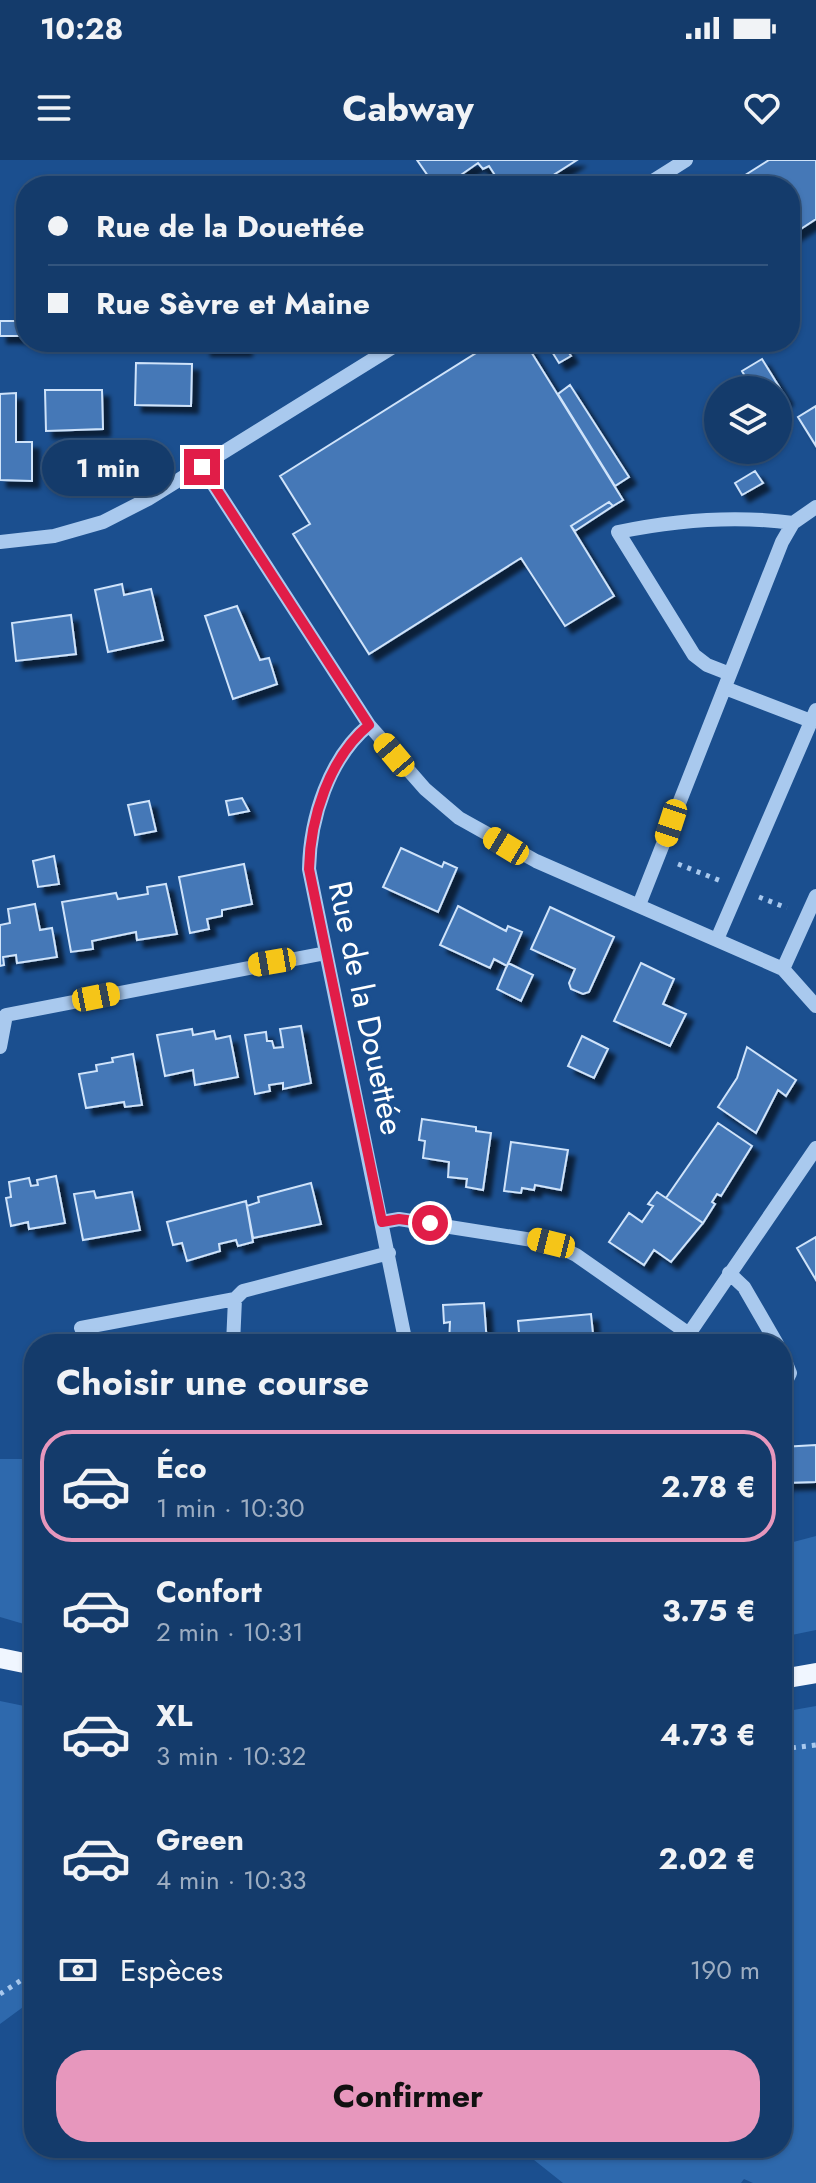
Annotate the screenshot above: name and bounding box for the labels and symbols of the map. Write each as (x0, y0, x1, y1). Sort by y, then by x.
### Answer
callout: 1 min (42, 439, 174, 495)
route end (184, 449, 220, 485)
car (369, 729, 419, 781)
car (652, 796, 690, 850)
car (479, 823, 533, 869)
street label: Rue de la Douettée (317, 877, 415, 1139)
car (246, 946, 298, 978)
car (70, 981, 122, 1013)
route start (412, 1205, 448, 1241)
car (525, 1226, 577, 1260)

